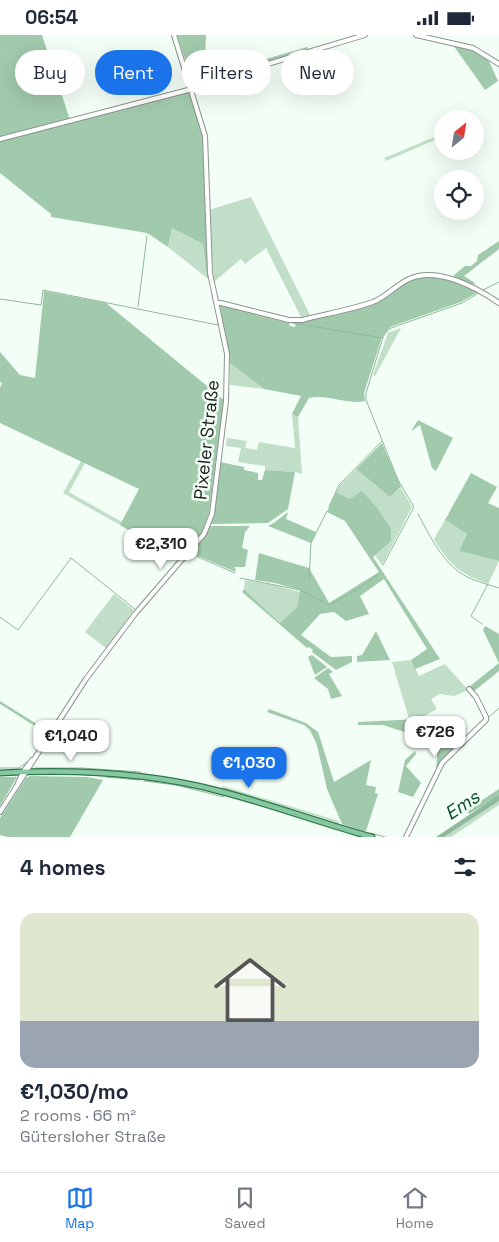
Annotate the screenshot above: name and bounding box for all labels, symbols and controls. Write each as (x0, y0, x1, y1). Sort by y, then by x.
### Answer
text: 06:54 (25, 5, 78, 30)
chip: Buy (15, 50, 85, 95)
chip: Rent (95, 50, 172, 95)
chip: Filters (182, 50, 271, 95)
chip: New (281, 50, 354, 95)
north arrow (434, 110, 484, 160)
map controls (434, 110, 484, 220)
button: locate (434, 170, 484, 220)
street label: Pixeler Straße (188, 379, 224, 501)
pin: €2,310 (120, 527, 202, 570)
text: €2,310 (135, 533, 187, 554)
pin: €726 (405, 715, 465, 758)
pin: €1,040 (30, 719, 112, 762)
text: €726 (415, 721, 455, 742)
text: €1,040 (44, 725, 98, 746)
pin: €1,030 (208, 747, 290, 789)
text: €1,030 (222, 752, 276, 773)
water label: Ems (440, 784, 485, 826)
icon: filters (451, 853, 479, 881)
text: 4 homes (20, 854, 106, 881)
icon: home (205, 945, 295, 1035)
text: €1,030/mo (20, 1078, 129, 1105)
text: 2 rooms · 66 m² (20, 1105, 136, 1126)
text: Gütersloher Straße (20, 1126, 166, 1147)
tab: Map (65, 1184, 94, 1232)
tab: Saved (225, 1184, 265, 1232)
tab: Home (396, 1184, 434, 1232)

